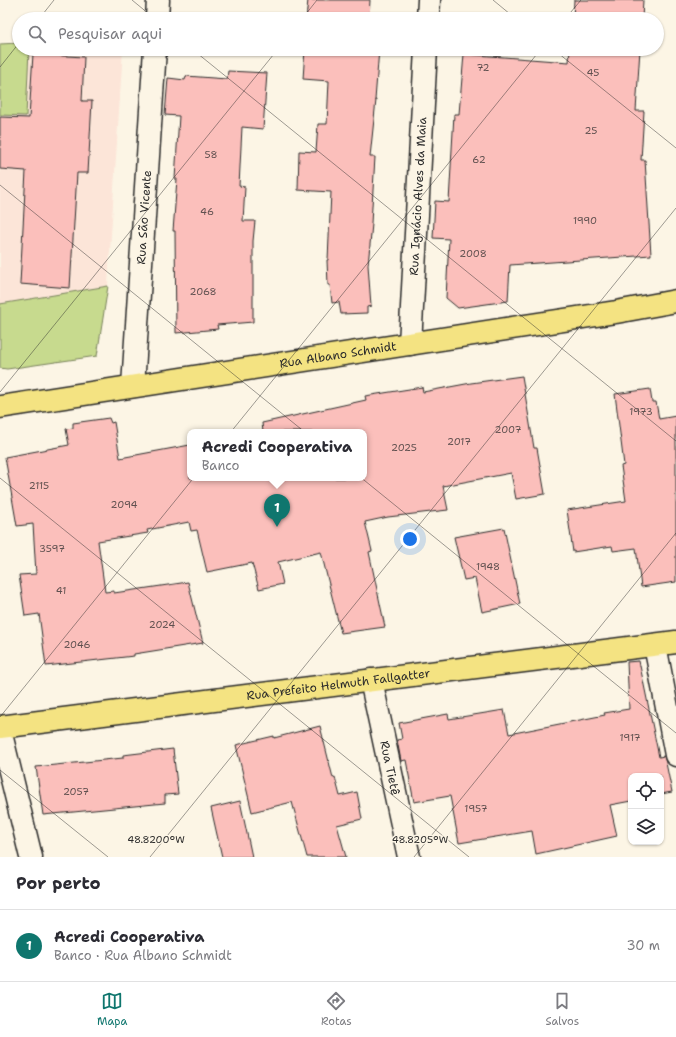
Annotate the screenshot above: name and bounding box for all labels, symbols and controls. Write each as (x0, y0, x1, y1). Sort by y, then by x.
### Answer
search box (12, 12, 664, 56)
icon: search (26, 23, 48, 45)
text: Pesquisar aqui (58, 24, 162, 44)
house number: 72 (476, 61, 490, 74)
house number: 45 (587, 66, 599, 79)
street label: Rua Ignácio Alves da Maia (406, 116, 430, 276)
house number: 25 (585, 124, 597, 137)
house number: 58 (205, 148, 217, 161)
house number: 62 (472, 153, 486, 166)
street label: Rua São Vicente (133, 169, 155, 265)
house number: 46 (200, 205, 214, 218)
house number: 1990 (573, 214, 597, 227)
house number: 2008 (459, 247, 487, 260)
house number: 2068 (189, 285, 217, 298)
street label: Rua Albano Schmidt (278, 338, 398, 372)
house number: 1973 (629, 405, 653, 418)
house number: 2007 (494, 423, 522, 436)
popup (187, 429, 367, 481)
house number: 2017 (447, 435, 471, 448)
text: Acredi Cooperativa (202, 437, 352, 457)
house number: 2025 (391, 441, 417, 454)
text: Banco (202, 457, 239, 474)
house number: 2115 (29, 479, 49, 492)
pin: 1 (264, 494, 290, 527)
house number: 2094 (111, 498, 137, 511)
your location (400, 529, 420, 549)
house number: 3597 (39, 542, 65, 555)
house number: 1948 (476, 560, 500, 573)
house number: 41 (56, 584, 66, 597)
house number: 2024 (149, 618, 175, 631)
house number: 2046 (63, 638, 91, 651)
street label: Rua Prefeito Helmuth Fallgatter (246, 665, 431, 704)
house number: 1917 (619, 731, 641, 744)
street label: Rua Tietê (376, 739, 404, 797)
map controls (628, 773, 664, 845)
button: locate (628, 773, 664, 809)
house number: 2057 (63, 785, 89, 798)
house number: 1957 (464, 802, 488, 815)
button: layers (628, 809, 664, 845)
text: 48.8200°W (127, 833, 185, 846)
text: 48.8205°W (392, 833, 449, 846)
text: Por perto (16, 872, 101, 894)
text: Acredi Cooperativa (54, 927, 204, 947)
text: 1 (26, 937, 32, 954)
text: 30 m (626, 937, 660, 954)
text: Banco · Rua Albano Schmidt (54, 947, 232, 964)
tab: Mapa (97, 990, 127, 1029)
tab: Rotas (321, 990, 352, 1029)
tab: Salvos (545, 990, 579, 1029)

